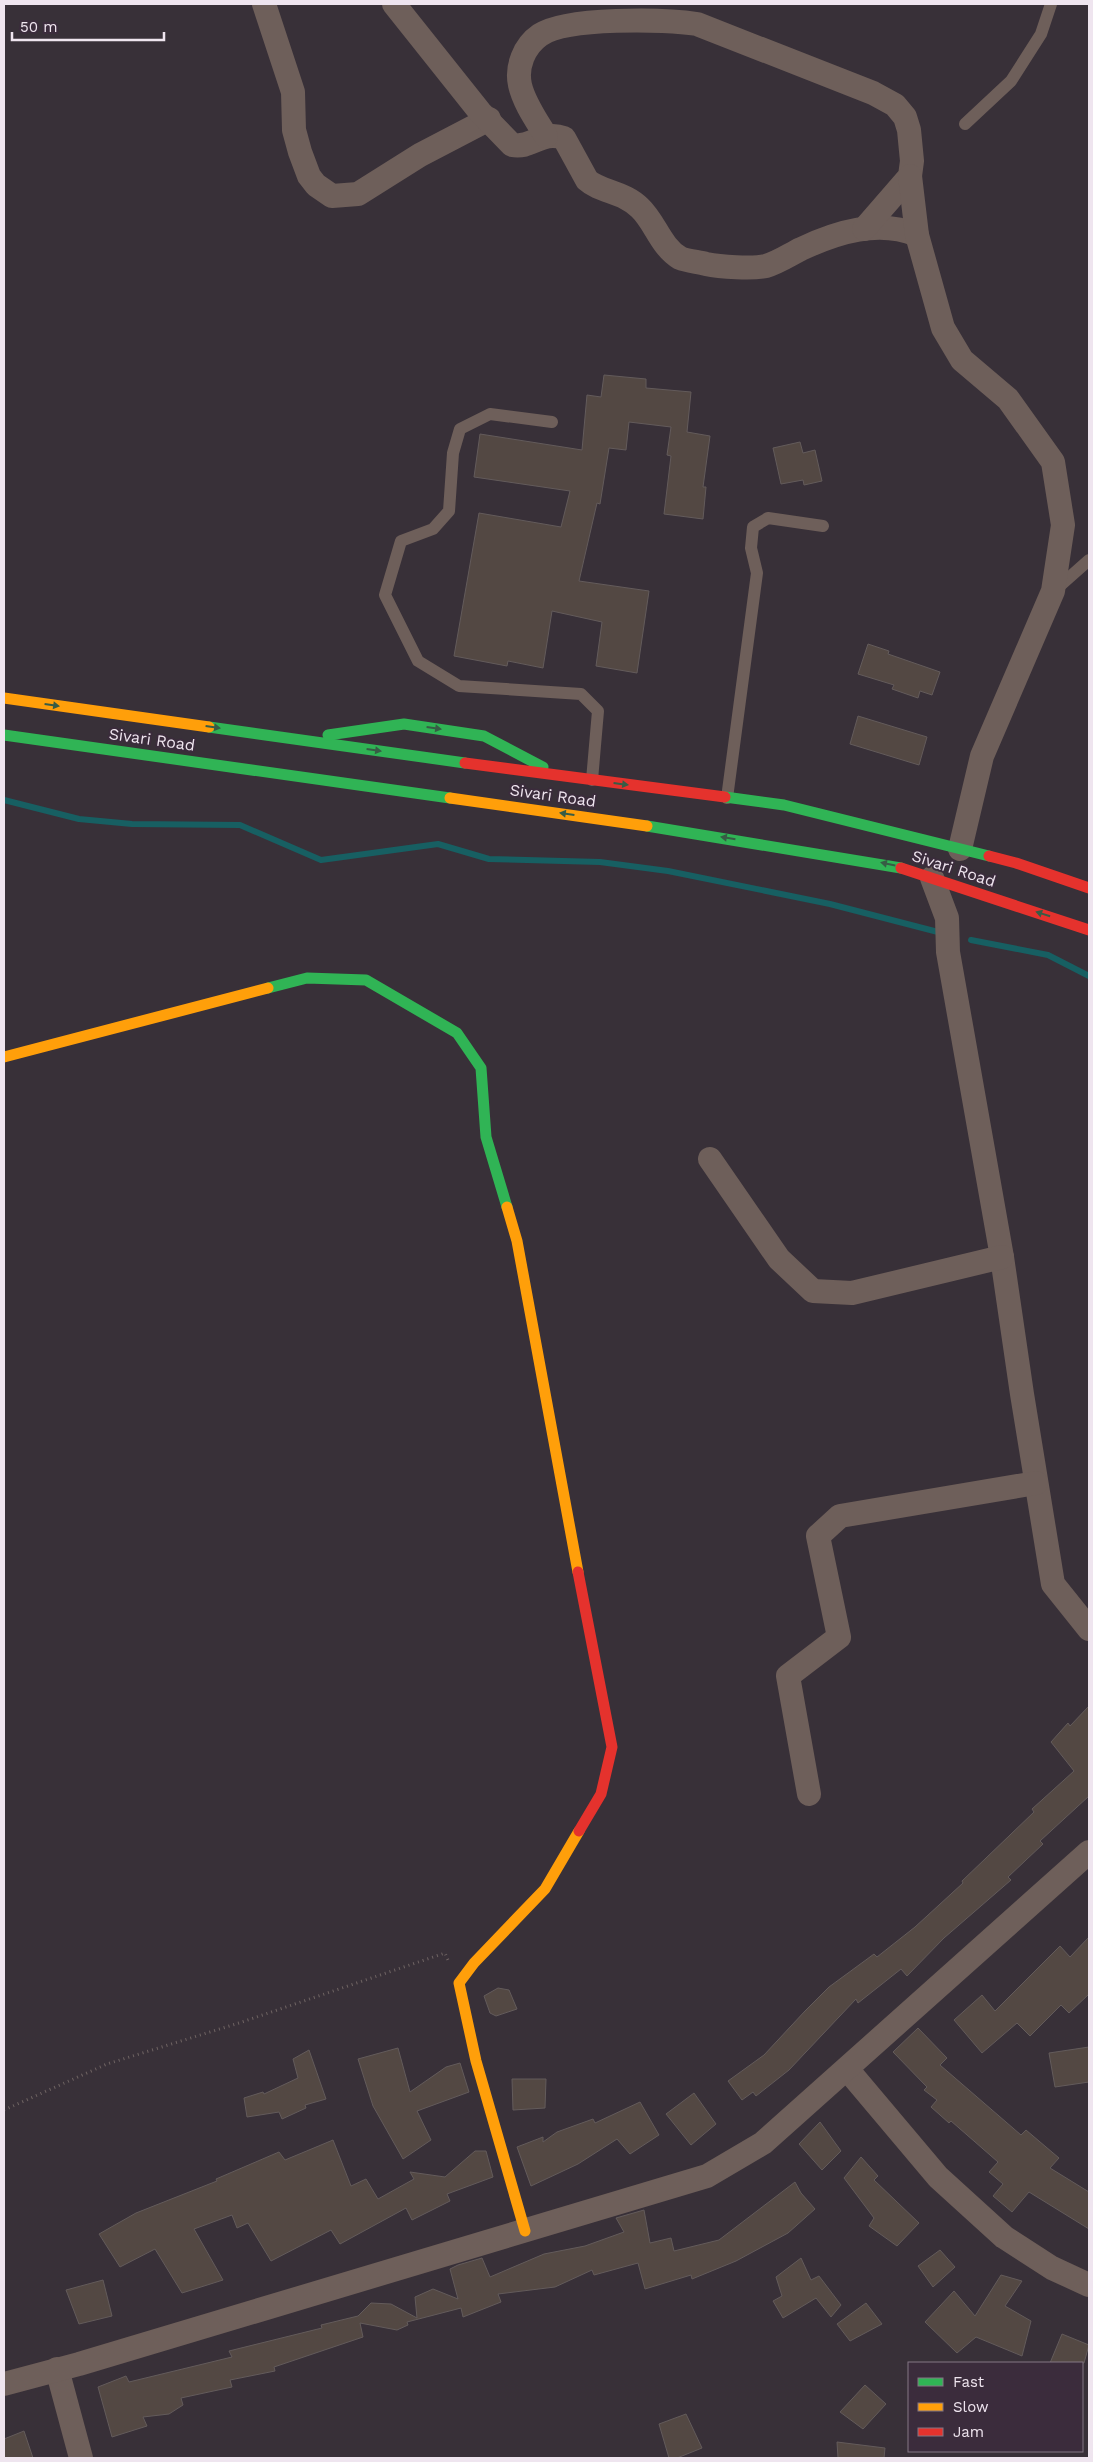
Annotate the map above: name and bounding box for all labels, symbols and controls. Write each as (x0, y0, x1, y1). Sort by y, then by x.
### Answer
scale bar (12, 10, 165, 42)
text: 50 m (20, 18, 57, 36)
one-way arrow (44, 701, 60, 709)
street label: Sivari Road (108, 724, 196, 755)
one-way arrow (205, 724, 221, 732)
one-way arrow (427, 725, 443, 733)
one-way arrow (366, 746, 382, 754)
street label: Sivari Road (509, 780, 597, 811)
one-way arrow (614, 780, 630, 788)
one-way arrow (559, 809, 575, 817)
one-way arrow (720, 833, 736, 841)
street label: Sivari Road (910, 846, 998, 891)
one-way arrow (880, 860, 896, 868)
one-way arrow (1035, 910, 1050, 918)
legend (908, 2362, 1083, 2452)
text: Fast (953, 2373, 985, 2391)
text: Slow (953, 2398, 989, 2416)
text: Jam (953, 2423, 984, 2441)

